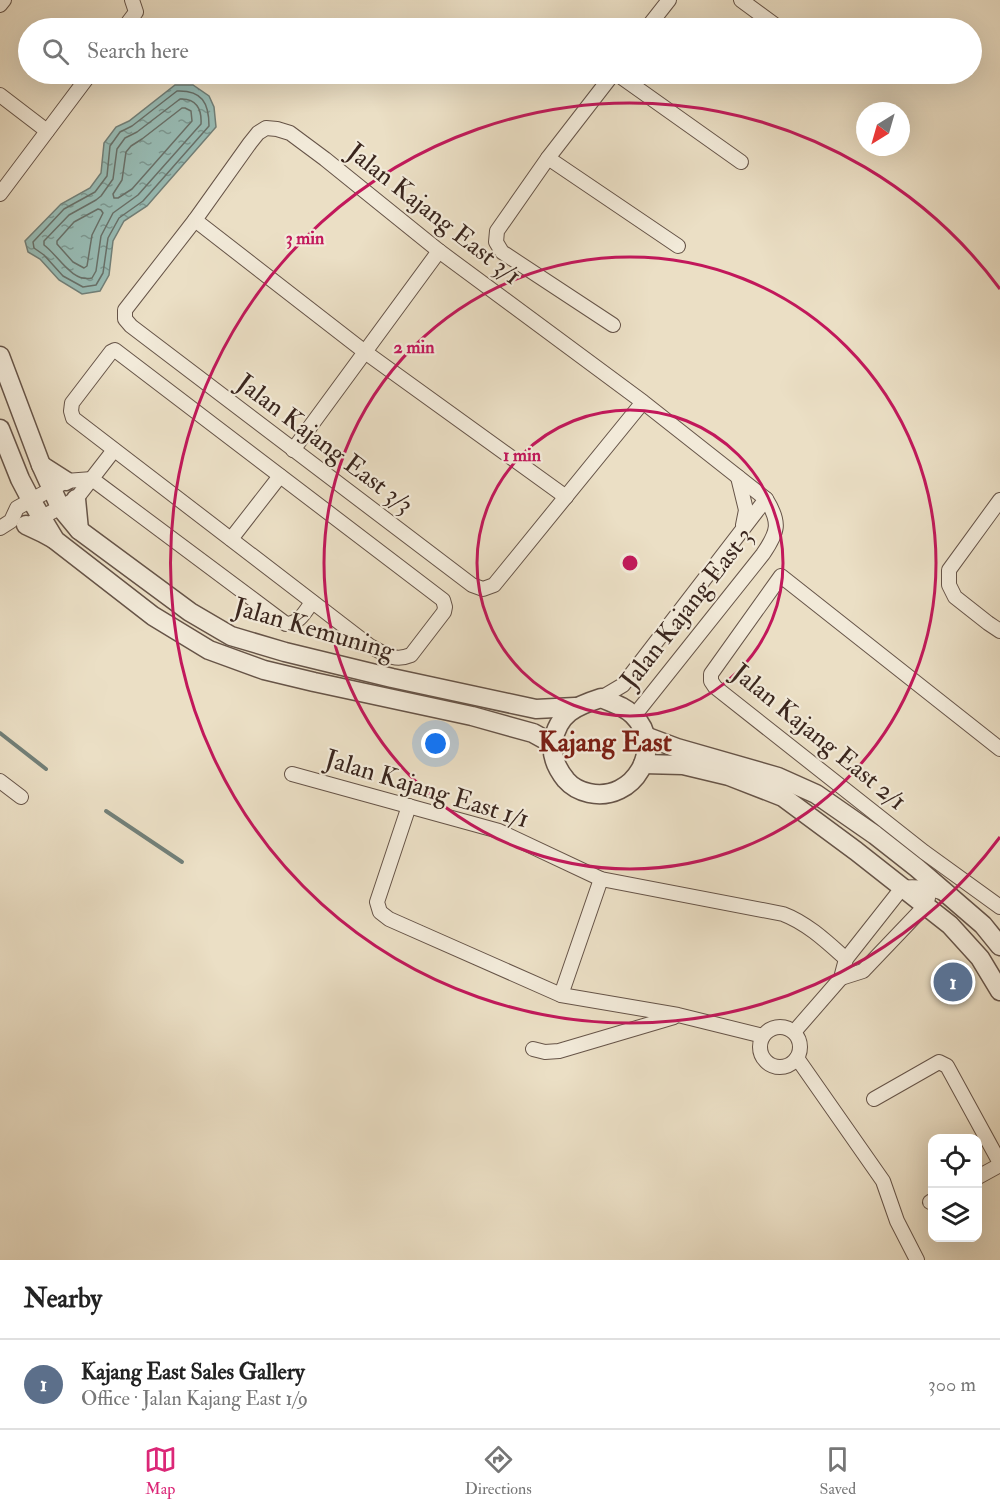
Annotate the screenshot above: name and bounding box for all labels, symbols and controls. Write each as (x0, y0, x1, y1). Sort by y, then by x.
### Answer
search box (18, 18, 982, 84)
icon: search (39, 35, 72, 68)
text: Search here (87, 37, 189, 65)
north arrow (856, 102, 910, 156)
street label: Jalan Kajang East 3/1 (340, 135, 528, 292)
text: 3 min (286, 227, 325, 250)
text: 2 min (394, 336, 435, 359)
street label: Jalan Kajang East 3/3 (229, 367, 420, 521)
text: 1 min (503, 444, 542, 467)
street label: Jalan Kajang East 3 (613, 521, 760, 696)
centre of rings (620, 553, 640, 573)
street label: Jalan Kemuning (229, 591, 399, 668)
street label: Jalan Kajang East 2/1 (724, 656, 913, 817)
district label: Kajang East (538, 725, 672, 760)
your location (421, 729, 450, 758)
street label: Jalan Kajang East 1/1 (320, 742, 533, 835)
pin: 1 (934, 960, 972, 1004)
map controls (928, 1134, 982, 1242)
button: locate (928, 1134, 982, 1188)
button: layers (928, 1188, 982, 1242)
text: Nearby (24, 1283, 102, 1315)
text: Kajang East Sales Gallery (81, 1358, 305, 1386)
text: 1 (40, 1372, 47, 1397)
text: 300 m (928, 1372, 976, 1397)
text: Office · Jalan Kajang East 1/9 (81, 1386, 308, 1411)
tab: Map (144, 1443, 177, 1499)
tab: Directions (465, 1443, 532, 1499)
tab: Saved (820, 1443, 856, 1499)

